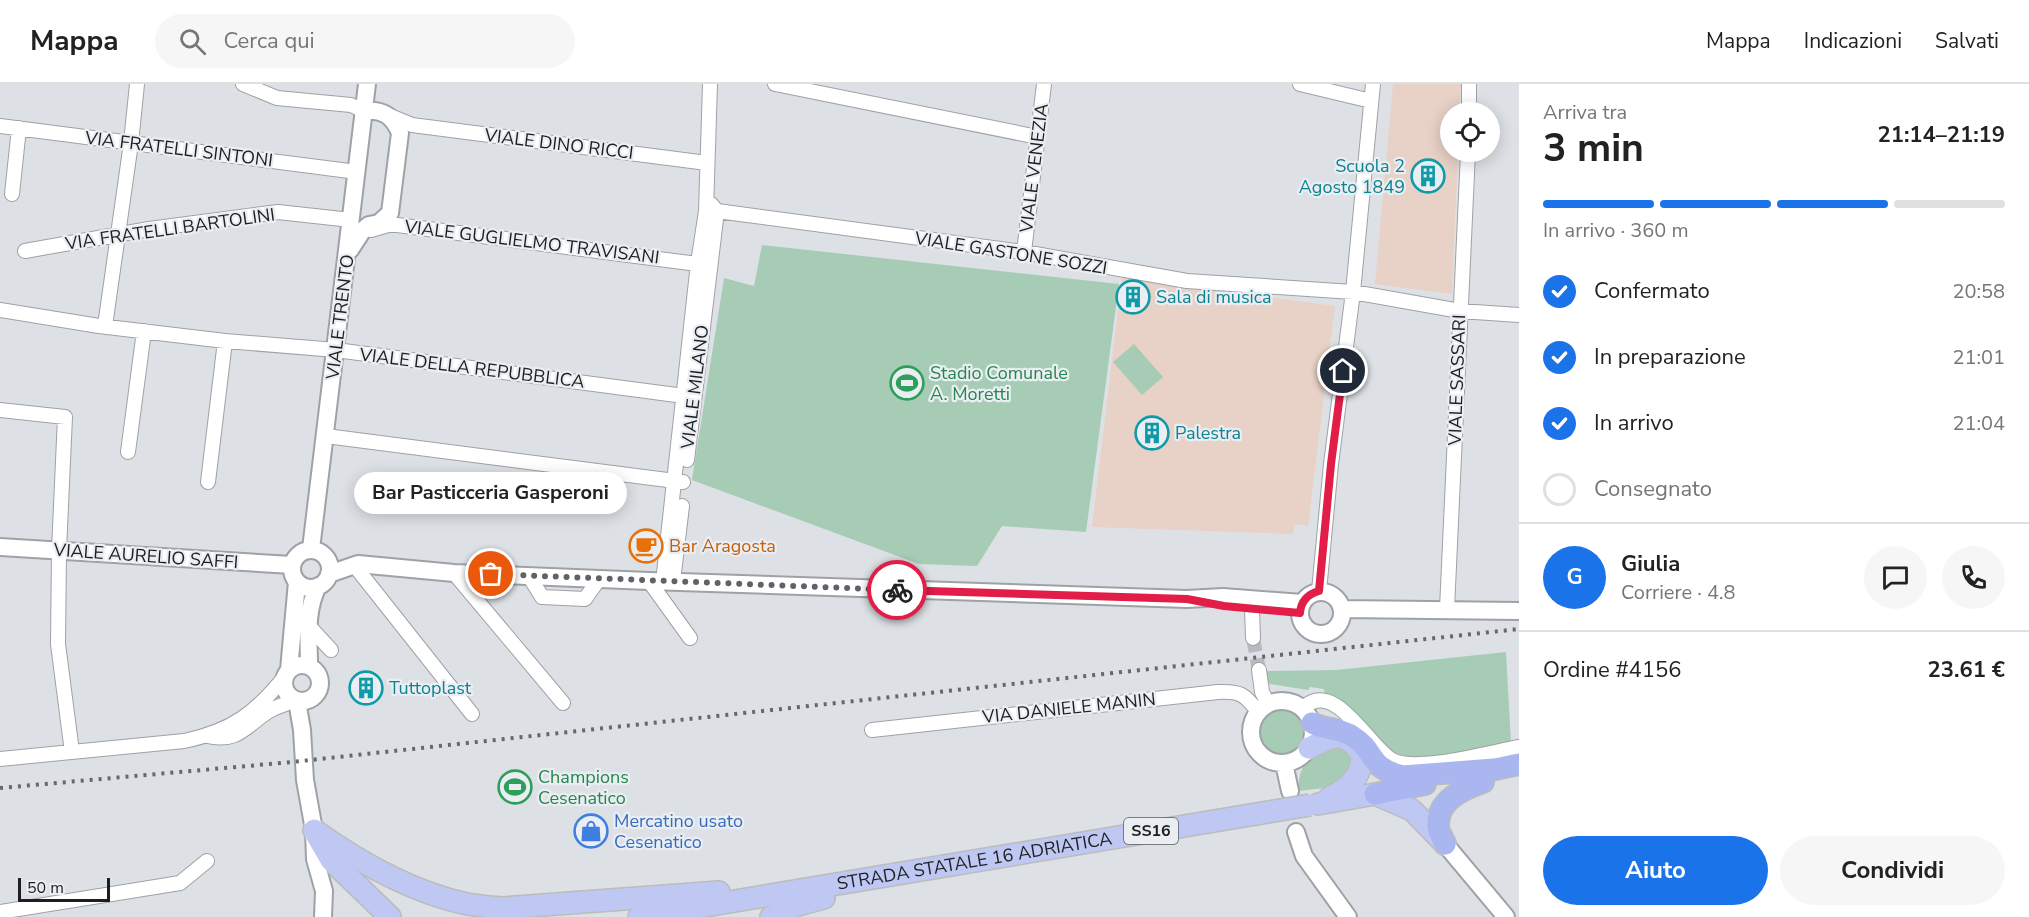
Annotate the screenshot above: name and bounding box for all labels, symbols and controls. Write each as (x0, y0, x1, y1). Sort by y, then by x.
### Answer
search box (155, 14, 575, 68)
text: Mappa (30, 22, 119, 60)
icon: search (176, 25, 209, 58)
text: Cerca qui (224, 26, 315, 56)
text: Mappa (1706, 27, 1771, 55)
text: Indicazioni (1804, 27, 1902, 55)
text: Salvati (1935, 27, 1999, 55)
text: Arriva tra (1543, 99, 1627, 126)
street label: VIALE VENEZIA (1014, 102, 1054, 235)
map controls (1440, 102, 1500, 162)
button: locate (1440, 102, 1500, 162)
text: 21:14–21:19 (1877, 120, 2005, 150)
text: 3 min (1543, 122, 1644, 175)
street label: VIALE DINO RICCI (482, 123, 635, 165)
street label: VIA FRATELLI SINTONI (83, 125, 274, 172)
place label: Scuola 2 Agosto 1849 (1299, 154, 1405, 199)
building icon: Scuola 2 Agosto 1849 (1410, 158, 1446, 194)
street label: VIA FRATELLI BARTOLINI (63, 202, 276, 256)
street label: VIALE GUGLIELMO TRAVISANI (402, 214, 661, 270)
text: In arrivo · 360 m (1543, 217, 1689, 244)
street label: VIALE GASTONE SOZZI (912, 226, 1109, 280)
street label: VIALE TRENTO (320, 253, 360, 382)
icon: check (1543, 275, 1576, 308)
text: Confermato (1594, 276, 1710, 306)
text: 20:58 (1952, 278, 2005, 305)
building icon: Sala di musica (1115, 279, 1151, 315)
place label: Sala di musica (1156, 285, 1272, 309)
street label: VIALE SASSARI (1443, 314, 1471, 447)
street label: VIALE MILANO (675, 324, 715, 451)
icon: check (1543, 341, 1576, 374)
street label: VIALE DELLA REPUBBLICA (357, 342, 586, 394)
text: In preparazione (1594, 342, 1746, 372)
text: 21:01 (1952, 344, 2005, 371)
pin (1317, 345, 1368, 396)
icon: home (1326, 354, 1359, 387)
place label: Stadio Comunale A. Moretti (930, 361, 1068, 406)
sports icon: Stadio Comunale A. Moretti (889, 365, 925, 401)
icon: check (1543, 407, 1576, 440)
text: In arrivo (1594, 408, 1674, 438)
text: 21:04 (1952, 410, 2005, 437)
building icon: Palestra (1134, 415, 1170, 451)
place label: Palestra (1175, 421, 1241, 445)
callout: Bar Pasticceria Gasperoni (354, 472, 628, 514)
text: Consegnato (1594, 474, 1712, 504)
text: Bar Pasticceria Gasperoni (372, 479, 609, 506)
cafe icon: Bar Aragosta (628, 528, 664, 564)
place label: Bar Aragosta (669, 534, 776, 558)
street label: VIALE AURELIO SAFFI (52, 538, 239, 574)
button: chat (1864, 546, 1927, 609)
button: phone (1942, 546, 2005, 609)
pin (465, 548, 516, 599)
text: Giulia (1621, 549, 1680, 579)
icon: bag (474, 557, 507, 590)
courier (867, 560, 927, 620)
text: G (1566, 562, 1583, 592)
icon: bike (881, 574, 914, 607)
text: Corriere · 4.8 (1621, 579, 1736, 606)
text: Ordine #4156 (1543, 655, 1681, 685)
text: 23.61 € (1928, 655, 2005, 685)
building icon: Tuttoplast (348, 670, 384, 706)
place label: Tuttoplast (389, 676, 472, 700)
street label: VIA DANIELE MANIN (980, 687, 1157, 729)
place label: Champions Cesenatico (538, 765, 629, 810)
sports icon: Champions Cesenatico (497, 769, 533, 805)
place label: Mercatino usato Cesenatico (614, 809, 743, 854)
shop icon: Mercatino usato Cesenatico (573, 813, 609, 849)
road number: SS16 (1124, 818, 1178, 844)
street label: STRADA STATALE 16 ADRIATICA (835, 826, 1114, 896)
button: Aiuto (1543, 836, 1768, 905)
button: Condividi (1780, 836, 2005, 905)
scale bar (18, 875, 110, 902)
text: 50 m (27, 877, 64, 899)

